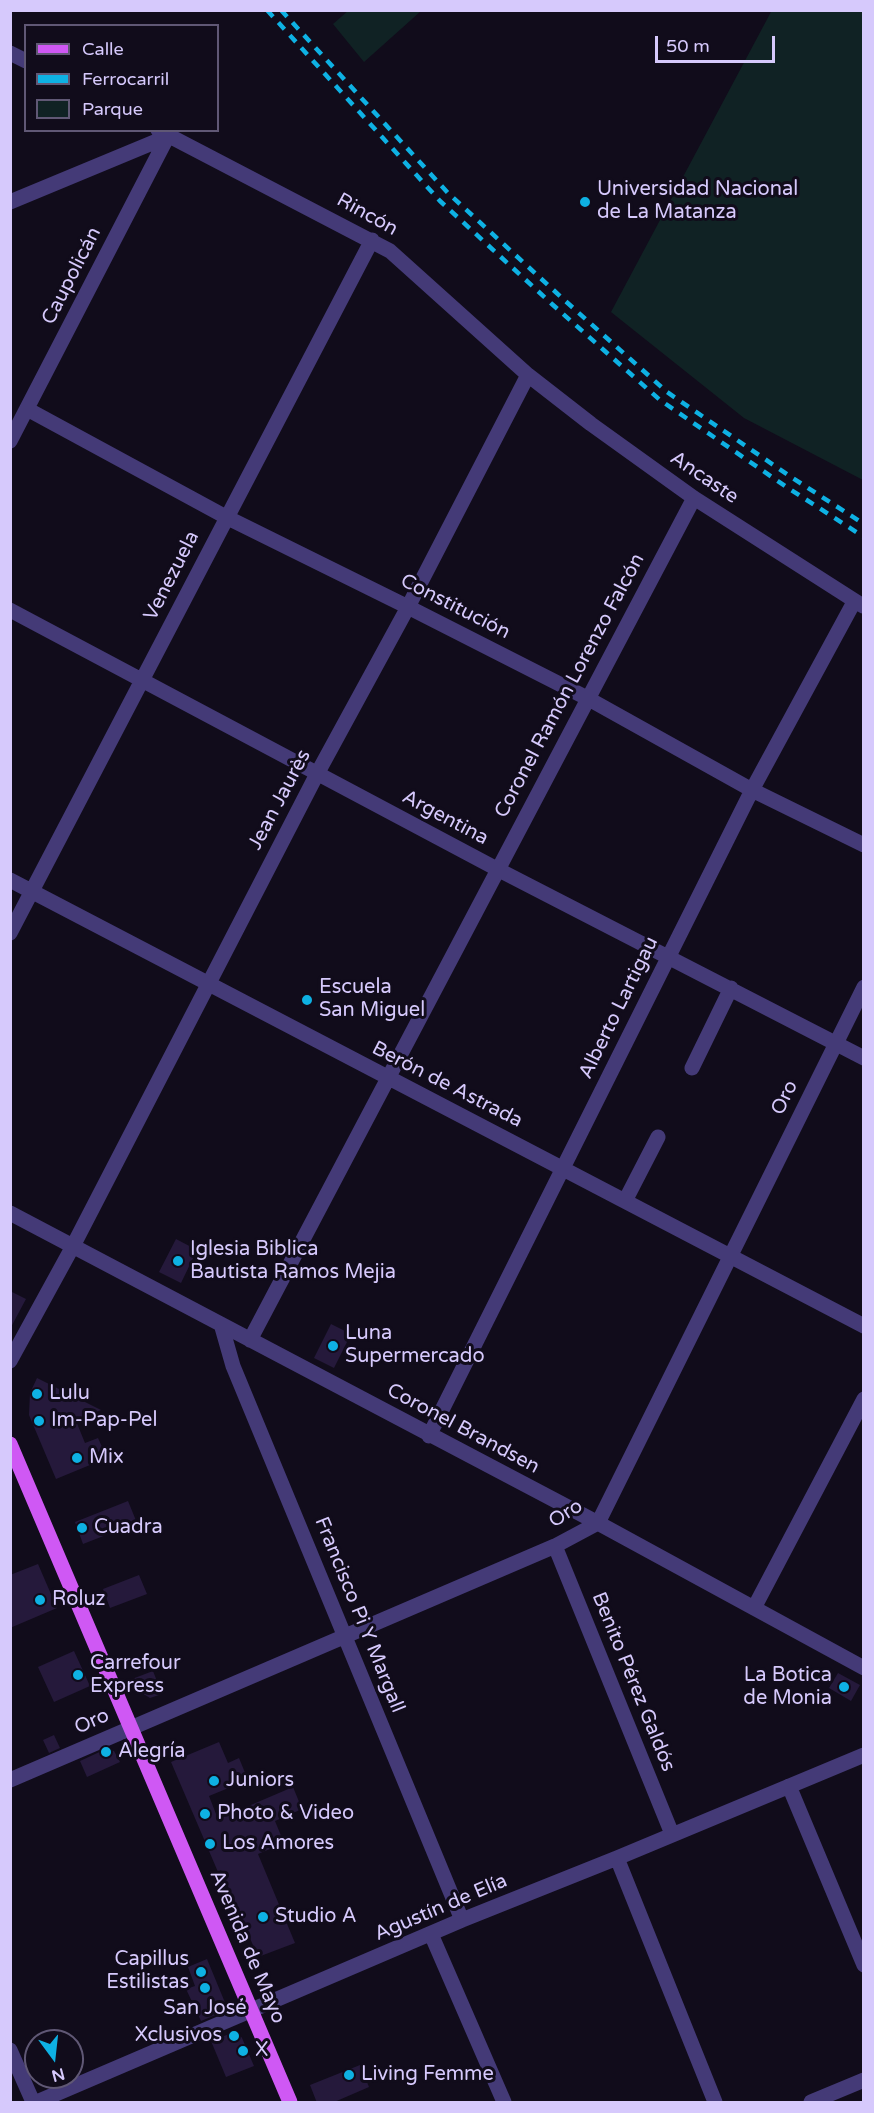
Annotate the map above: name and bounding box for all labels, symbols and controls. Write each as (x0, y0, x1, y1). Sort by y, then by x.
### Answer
legend (24, 24, 219, 132)
scale bar (658, 24, 778, 62)
text: 50 m (666, 35, 710, 57)
text: Calle (82, 38, 124, 60)
text: Ferrocarril (82, 68, 169, 90)
text: Parque (82, 98, 143, 120)
place label: Universidad Nacional de La Matanza (597, 178, 798, 225)
street label: Rincón (332, 188, 402, 242)
marker: Universidad Nacional de La Matanza (578, 195, 592, 209)
street label: Caupolicán (37, 223, 107, 329)
street label: Ancaste (665, 446, 743, 510)
street label: Venezuela (139, 527, 205, 625)
street label: Coronel Ramón Lorenzo Falcón (490, 550, 650, 822)
street label: Constitución (396, 569, 514, 645)
street label: Jean Jaurès (244, 746, 316, 854)
street label: Argentina (398, 785, 492, 851)
street label: Alberto Lartigau (574, 933, 664, 1083)
place label: Escuela San Miguel (319, 976, 425, 1023)
marker: Escuela San Miguel (300, 993, 314, 1007)
street label: Berón de Astrada (368, 1037, 526, 1133)
street label: Oro (766, 1077, 804, 1119)
place label: Iglesia Biblica Bautista Ramos Mejia (190, 1238, 396, 1285)
marker: Iglesia Biblica Bautista Ramos Mejia (171, 1254, 185, 1268)
place label: Luna Supermercado (345, 1322, 485, 1369)
marker: Luna Supermercado (326, 1339, 340, 1353)
street label: Coronel Brandsen (383, 1379, 543, 1479)
place label: Lulu (49, 1382, 90, 1406)
marker: Lulu (30, 1387, 44, 1401)
place label: Im-Pap-Pel (51, 1409, 157, 1433)
marker: Im-Pap-Pel (32, 1414, 46, 1428)
place label: Mix (89, 1446, 124, 1470)
marker: Mix (70, 1451, 84, 1465)
street label: Oro (545, 1494, 587, 1534)
street label: Francisco Pi Y Margall (309, 1514, 409, 1716)
place label: Cuadra (94, 1516, 163, 1540)
marker: Cuadra (75, 1521, 89, 1535)
place label: Roluz (52, 1588, 106, 1612)
street label: Benito Pérez Galdós (586, 1589, 680, 1775)
marker: Roluz (33, 1593, 47, 1607)
place label: Carrefour Express (90, 1652, 181, 1699)
place label: La Botica de Monia (743, 1664, 832, 1711)
marker: Carrefour Express (71, 1668, 85, 1682)
marker: La Botica de Monia (837, 1680, 851, 1694)
street label: Oro (71, 1704, 113, 1740)
place label: Alegría (118, 1740, 186, 1764)
marker: Alegría (99, 1745, 113, 1759)
place label: Juniors (226, 1769, 294, 1793)
marker: Juniors (207, 1774, 221, 1788)
place label: Photo & Video (217, 1802, 354, 1826)
marker: Photo & Video (198, 1807, 212, 1821)
place label: Los Amores (222, 1832, 334, 1856)
marker: Los Amores (203, 1837, 217, 1851)
street label: Avenida de Mayo (204, 1867, 290, 2027)
street label: Agustín de Elía (371, 1869, 511, 1947)
place label: Studio A (275, 1905, 357, 1929)
marker: Studio A (256, 1910, 270, 1924)
place label: Capillus Estilistas (106, 1948, 189, 1995)
marker: Capillus Estilistas (194, 1965, 208, 1979)
marker: San José (198, 1981, 212, 1995)
place label: San José (163, 1997, 247, 2021)
place label: Xclusivos (135, 2024, 222, 2048)
north arrow (24, 2029, 84, 2089)
marker: Xclusivos (227, 2029, 241, 2043)
place label: X (255, 2039, 268, 2063)
marker: X (236, 2044, 250, 2058)
text: N (49, 2063, 67, 2086)
place label: Living Femme (361, 2063, 494, 2087)
marker: Living Femme (342, 2068, 356, 2082)

